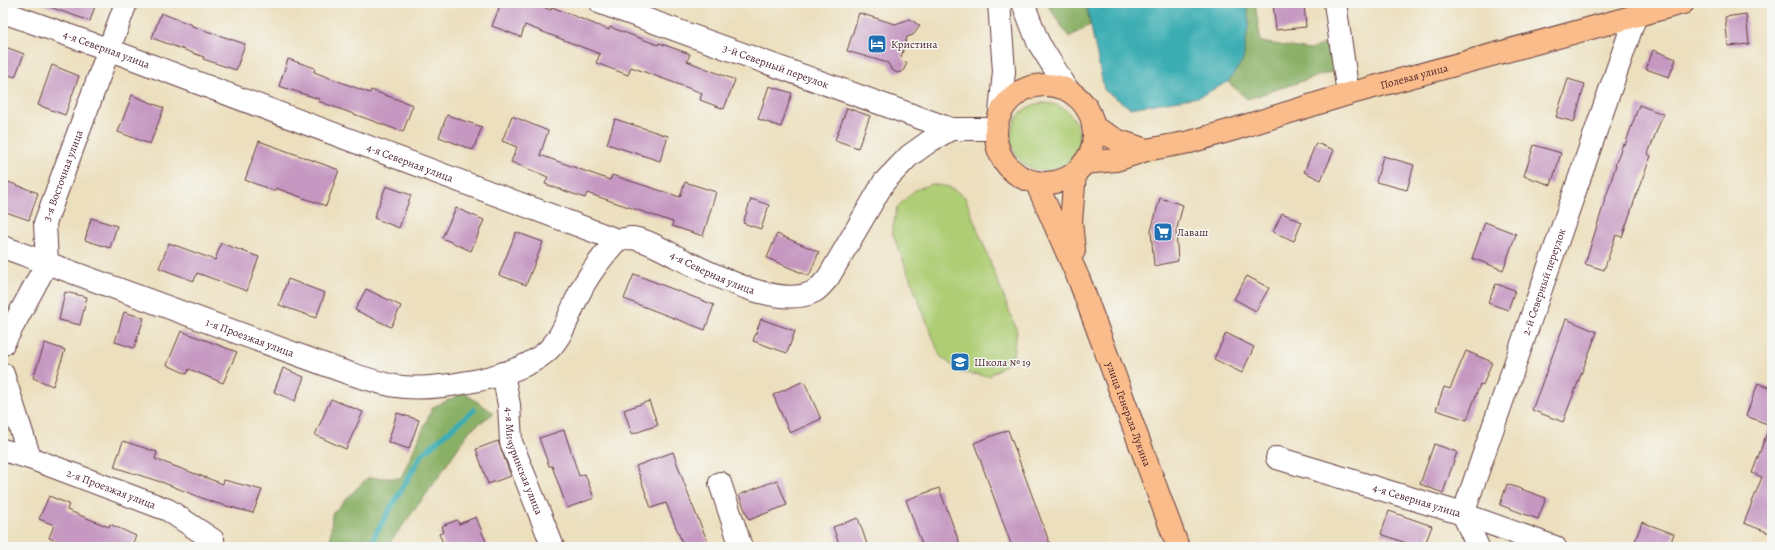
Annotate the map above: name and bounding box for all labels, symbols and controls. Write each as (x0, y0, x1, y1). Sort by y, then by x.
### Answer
street label: 4-я Северная улица (61, 26, 153, 72)
hotel icon: Кристина (866, 33, 888, 55)
place label: Кристина (891, 37, 939, 52)
street label: 3-й Северный переулок (721, 40, 831, 92)
street label: Полевая улица (1378, 59, 1450, 92)
street label: 3-я Восточная улица (39, 127, 86, 223)
street label: 4-я Северная улица (365, 139, 456, 186)
supermarket icon: Лаваш (1152, 221, 1174, 243)
place label: Лаваш (1177, 225, 1208, 240)
street label: 2-й Северный переулок (1518, 226, 1569, 337)
street label: 4-я Северная улица (668, 247, 758, 298)
street label: 1-я Проезжая улица (204, 314, 297, 361)
school or university icon: Школа № 19 (949, 351, 971, 373)
place label: Школа № 19 (974, 355, 1031, 370)
street label: улица Генерала Лукина (1102, 359, 1155, 469)
street label: 4-я Мичуринская улица (502, 407, 547, 518)
street label: 2-я Проезжая улица (64, 465, 159, 513)
street label: 4-я Северная улица (1371, 480, 1464, 521)

